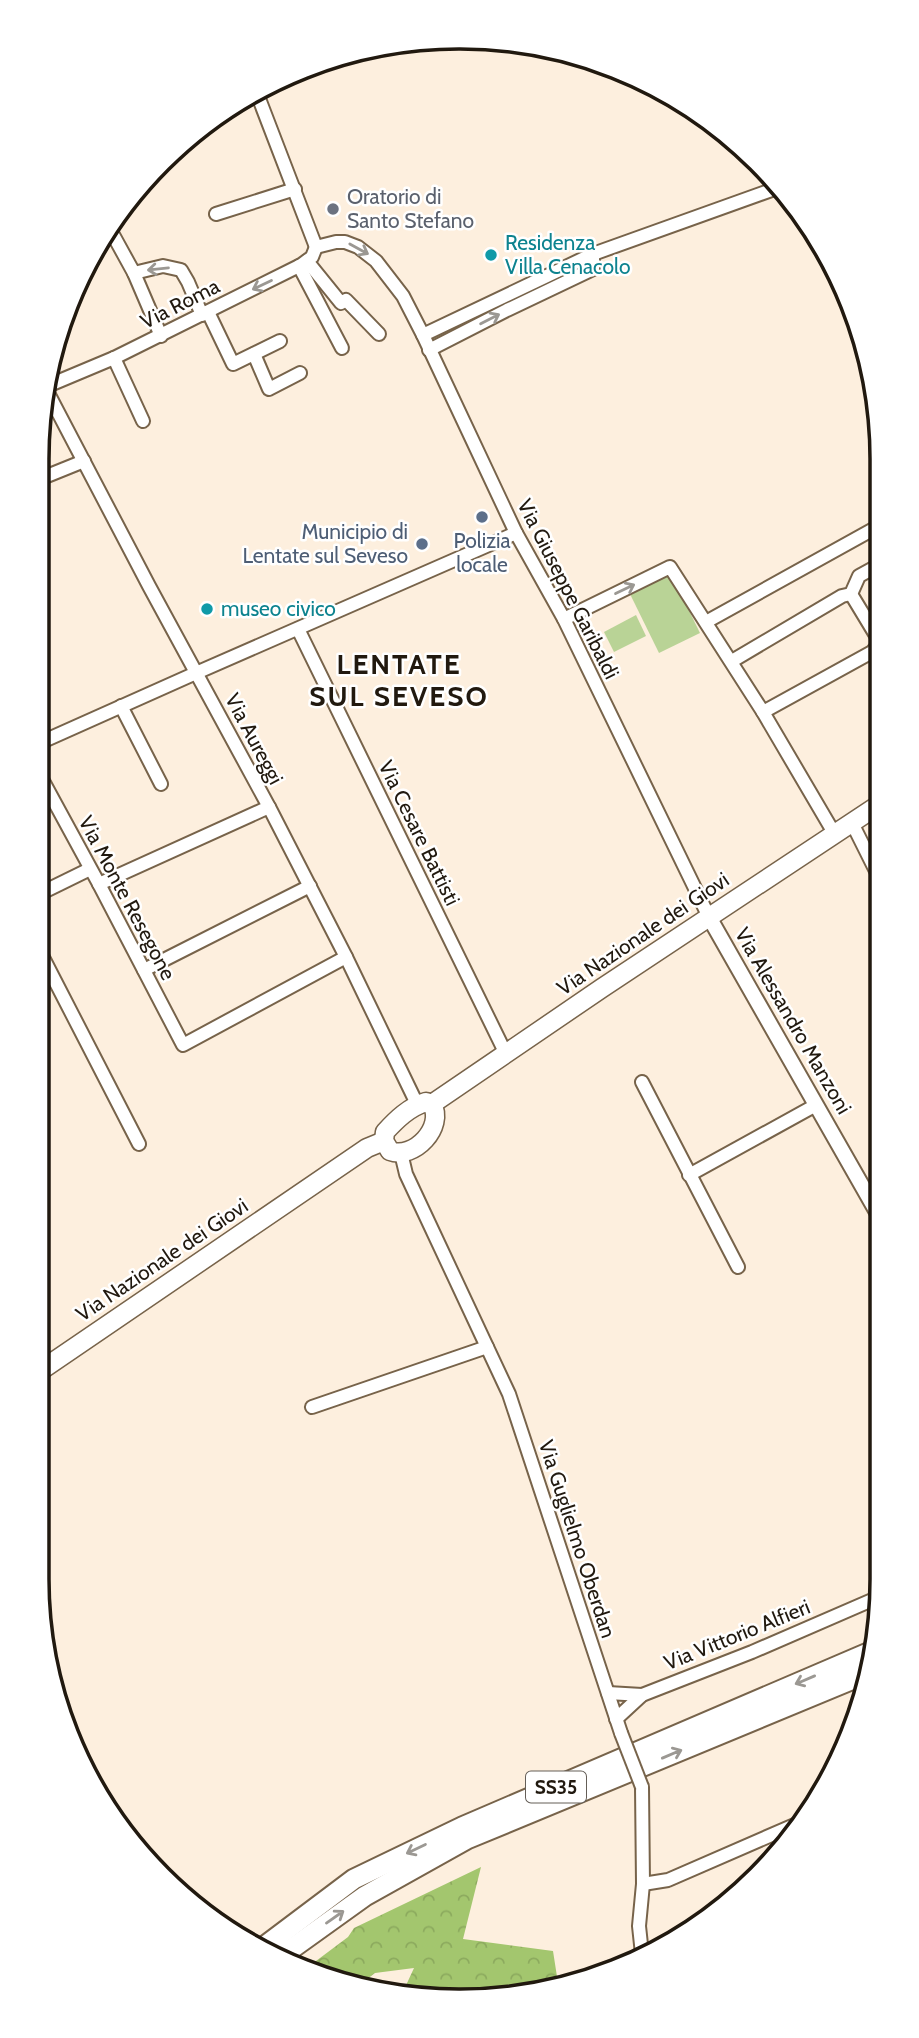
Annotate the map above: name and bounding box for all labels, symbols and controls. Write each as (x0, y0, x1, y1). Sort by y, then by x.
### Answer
place label: Oratorio di Santo Stefano (347, 184, 474, 233)
marker: Oratorio di Santo Stefano (325, 201, 341, 217)
place label: Residenza Villa Cenacolo (505, 230, 630, 279)
one-way arrow (348, 243, 369, 257)
marker: Residenza Villa Cenacolo (483, 247, 499, 263)
one-way arrow (147, 263, 169, 276)
street label: Via Roma (136, 273, 223, 334)
one-way arrow (252, 278, 273, 292)
one-way arrow (479, 311, 500, 325)
street label: Via Giuseppe Garibaldi (512, 495, 625, 683)
marker: Polizia locale (474, 509, 490, 525)
place label: Municipio di Lentate sul Seveso (242, 519, 408, 568)
place label: Polizia locale (453, 528, 511, 577)
marker: Municipio di Lentate sul Seveso (414, 536, 430, 552)
one-way arrow (614, 582, 635, 595)
place label: museo civico (221, 596, 336, 621)
marker: museo civico (199, 601, 215, 617)
district label: LENTATE SUL SEVESO (309, 647, 489, 713)
street label: Via Aureggi (220, 689, 289, 789)
street label: Via Cesare Battisti (374, 756, 465, 909)
street label: Via Monte Resegone (74, 811, 181, 984)
street label: Via Nazionale dei Giovi (552, 867, 733, 1000)
street label: Via Alessandro Manzoni (730, 923, 857, 1118)
street label: Via Nazionale dei Giovi (71, 1193, 252, 1326)
street label: Via Guglielmo Oberdan (534, 1437, 621, 1641)
street label: Via Vittorio Alfieri (660, 1594, 813, 1675)
one-way arrow (795, 1674, 816, 1687)
one-way arrow (660, 1747, 682, 1760)
road number: SS35 (526, 1772, 586, 1802)
one-way arrow (406, 1842, 427, 1856)
one-way arrow (325, 1910, 344, 1924)

